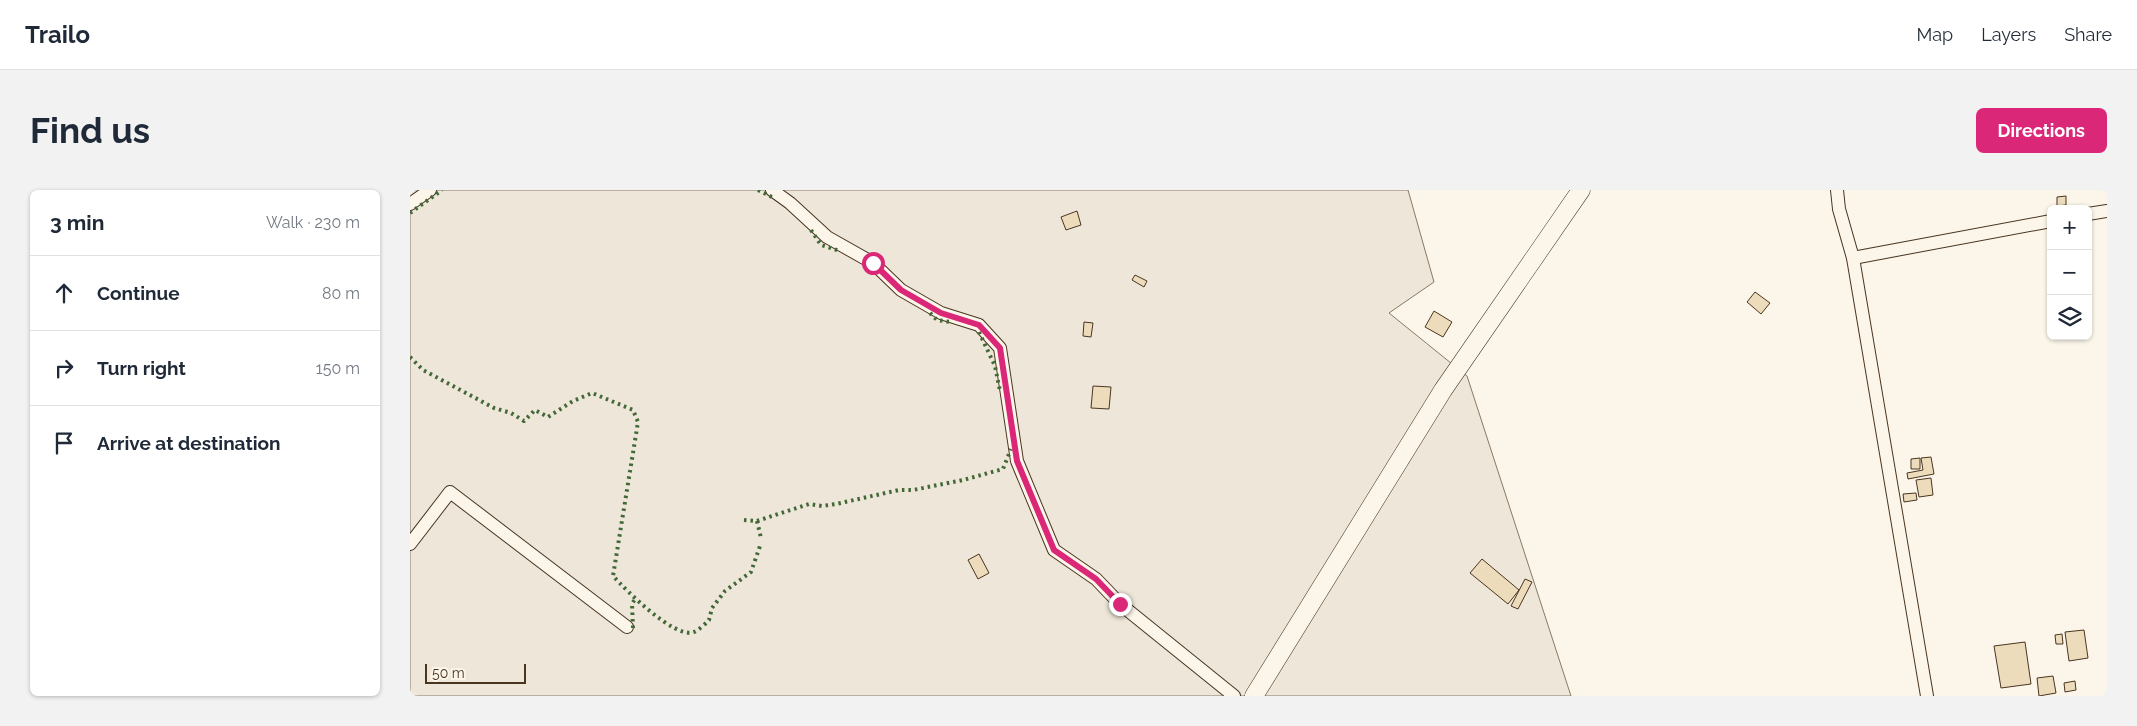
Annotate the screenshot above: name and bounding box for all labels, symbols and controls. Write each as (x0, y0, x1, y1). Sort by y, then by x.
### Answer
text: Trailo (25, 20, 90, 49)
text: Map (1917, 24, 1953, 45)
text: Layers (1981, 24, 2036, 45)
text: Share (2064, 24, 2112, 45)
button: Directions (1976, 108, 2107, 153)
text: Find us (30, 110, 150, 151)
map controls (2047, 205, 2092, 340)
button: + (2047, 205, 2092, 250)
text: 3 min (50, 210, 104, 235)
text: Walk · 230 m (266, 213, 360, 232)
button: − (2047, 250, 2092, 295)
route start (862, 252, 885, 275)
icon: ahead (50, 279, 78, 307)
text: Continue (97, 282, 180, 304)
text: 80 m (322, 284, 360, 303)
button: layers (2047, 295, 2092, 340)
icon: right (50, 354, 78, 382)
text: Turn right (97, 357, 186, 379)
text: 150 m (316, 359, 360, 378)
icon: arrive (50, 429, 78, 457)
text: Arrive at destination (97, 432, 281, 454)
route end (1109, 593, 1132, 616)
scale bar (425, 661, 526, 684)
text: 50 m (432, 665, 465, 681)

